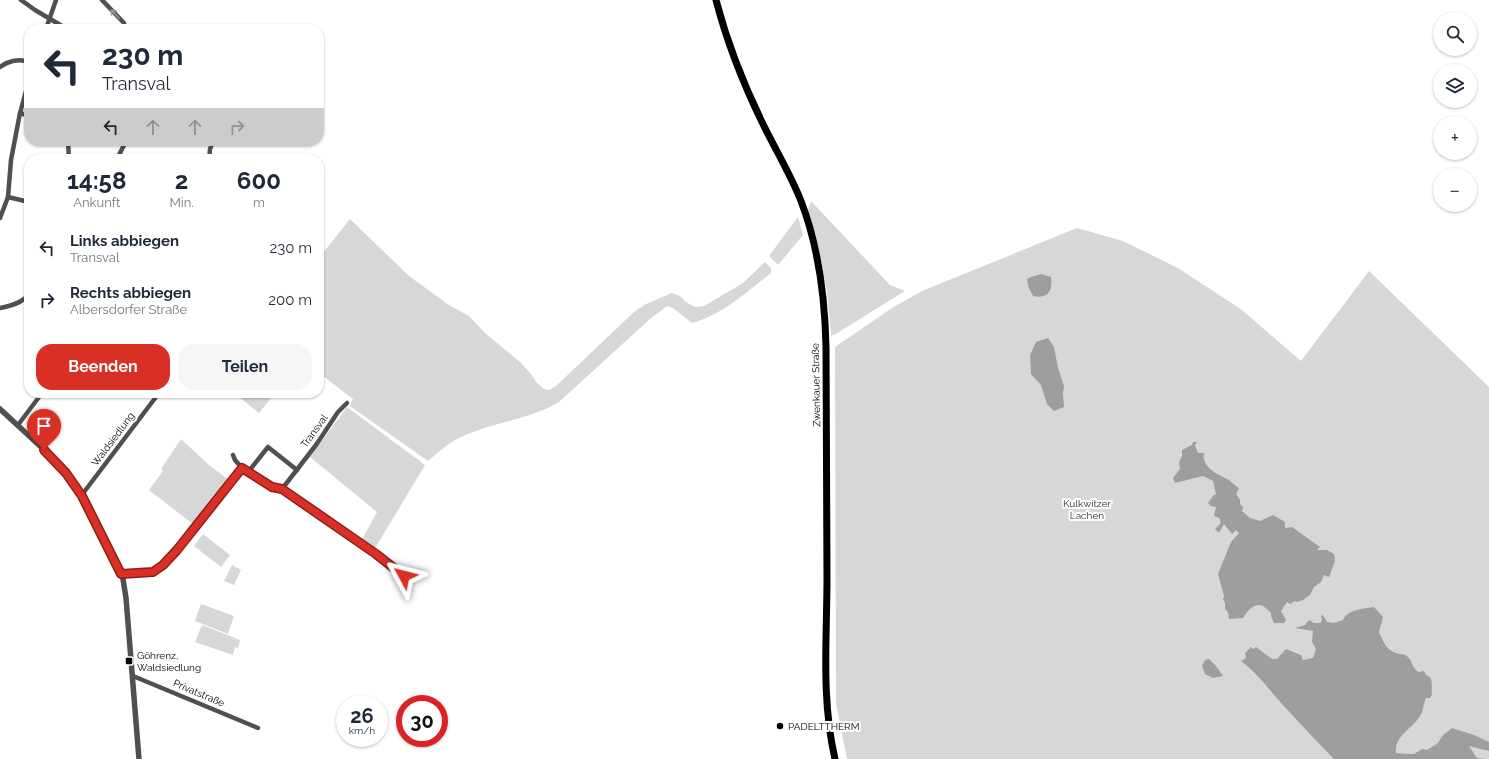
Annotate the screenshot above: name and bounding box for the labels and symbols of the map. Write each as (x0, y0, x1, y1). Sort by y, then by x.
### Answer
one-way arrow (111, 9, 120, 19)
street label: Zwenkauer Straße (810, 343, 822, 427)
pin (27, 409, 61, 450)
street label: Waldsiedlung (89, 410, 137, 468)
street label: Transval (298, 412, 330, 450)
park label: Kulkwitzer Lachen (1063, 498, 1112, 521)
position arrow (383, 555, 425, 597)
place label: Göhrenz, Waldsiedlung (137, 650, 201, 673)
marker: Göhrenz, Waldsiedlung (124, 656, 134, 666)
street label: Privatstraße (172, 677, 226, 709)
speed limit sign: 30 (396, 695, 448, 747)
marker: PADELTTHERM (775, 721, 785, 731)
place label: PADELTTHERM (788, 721, 859, 732)

